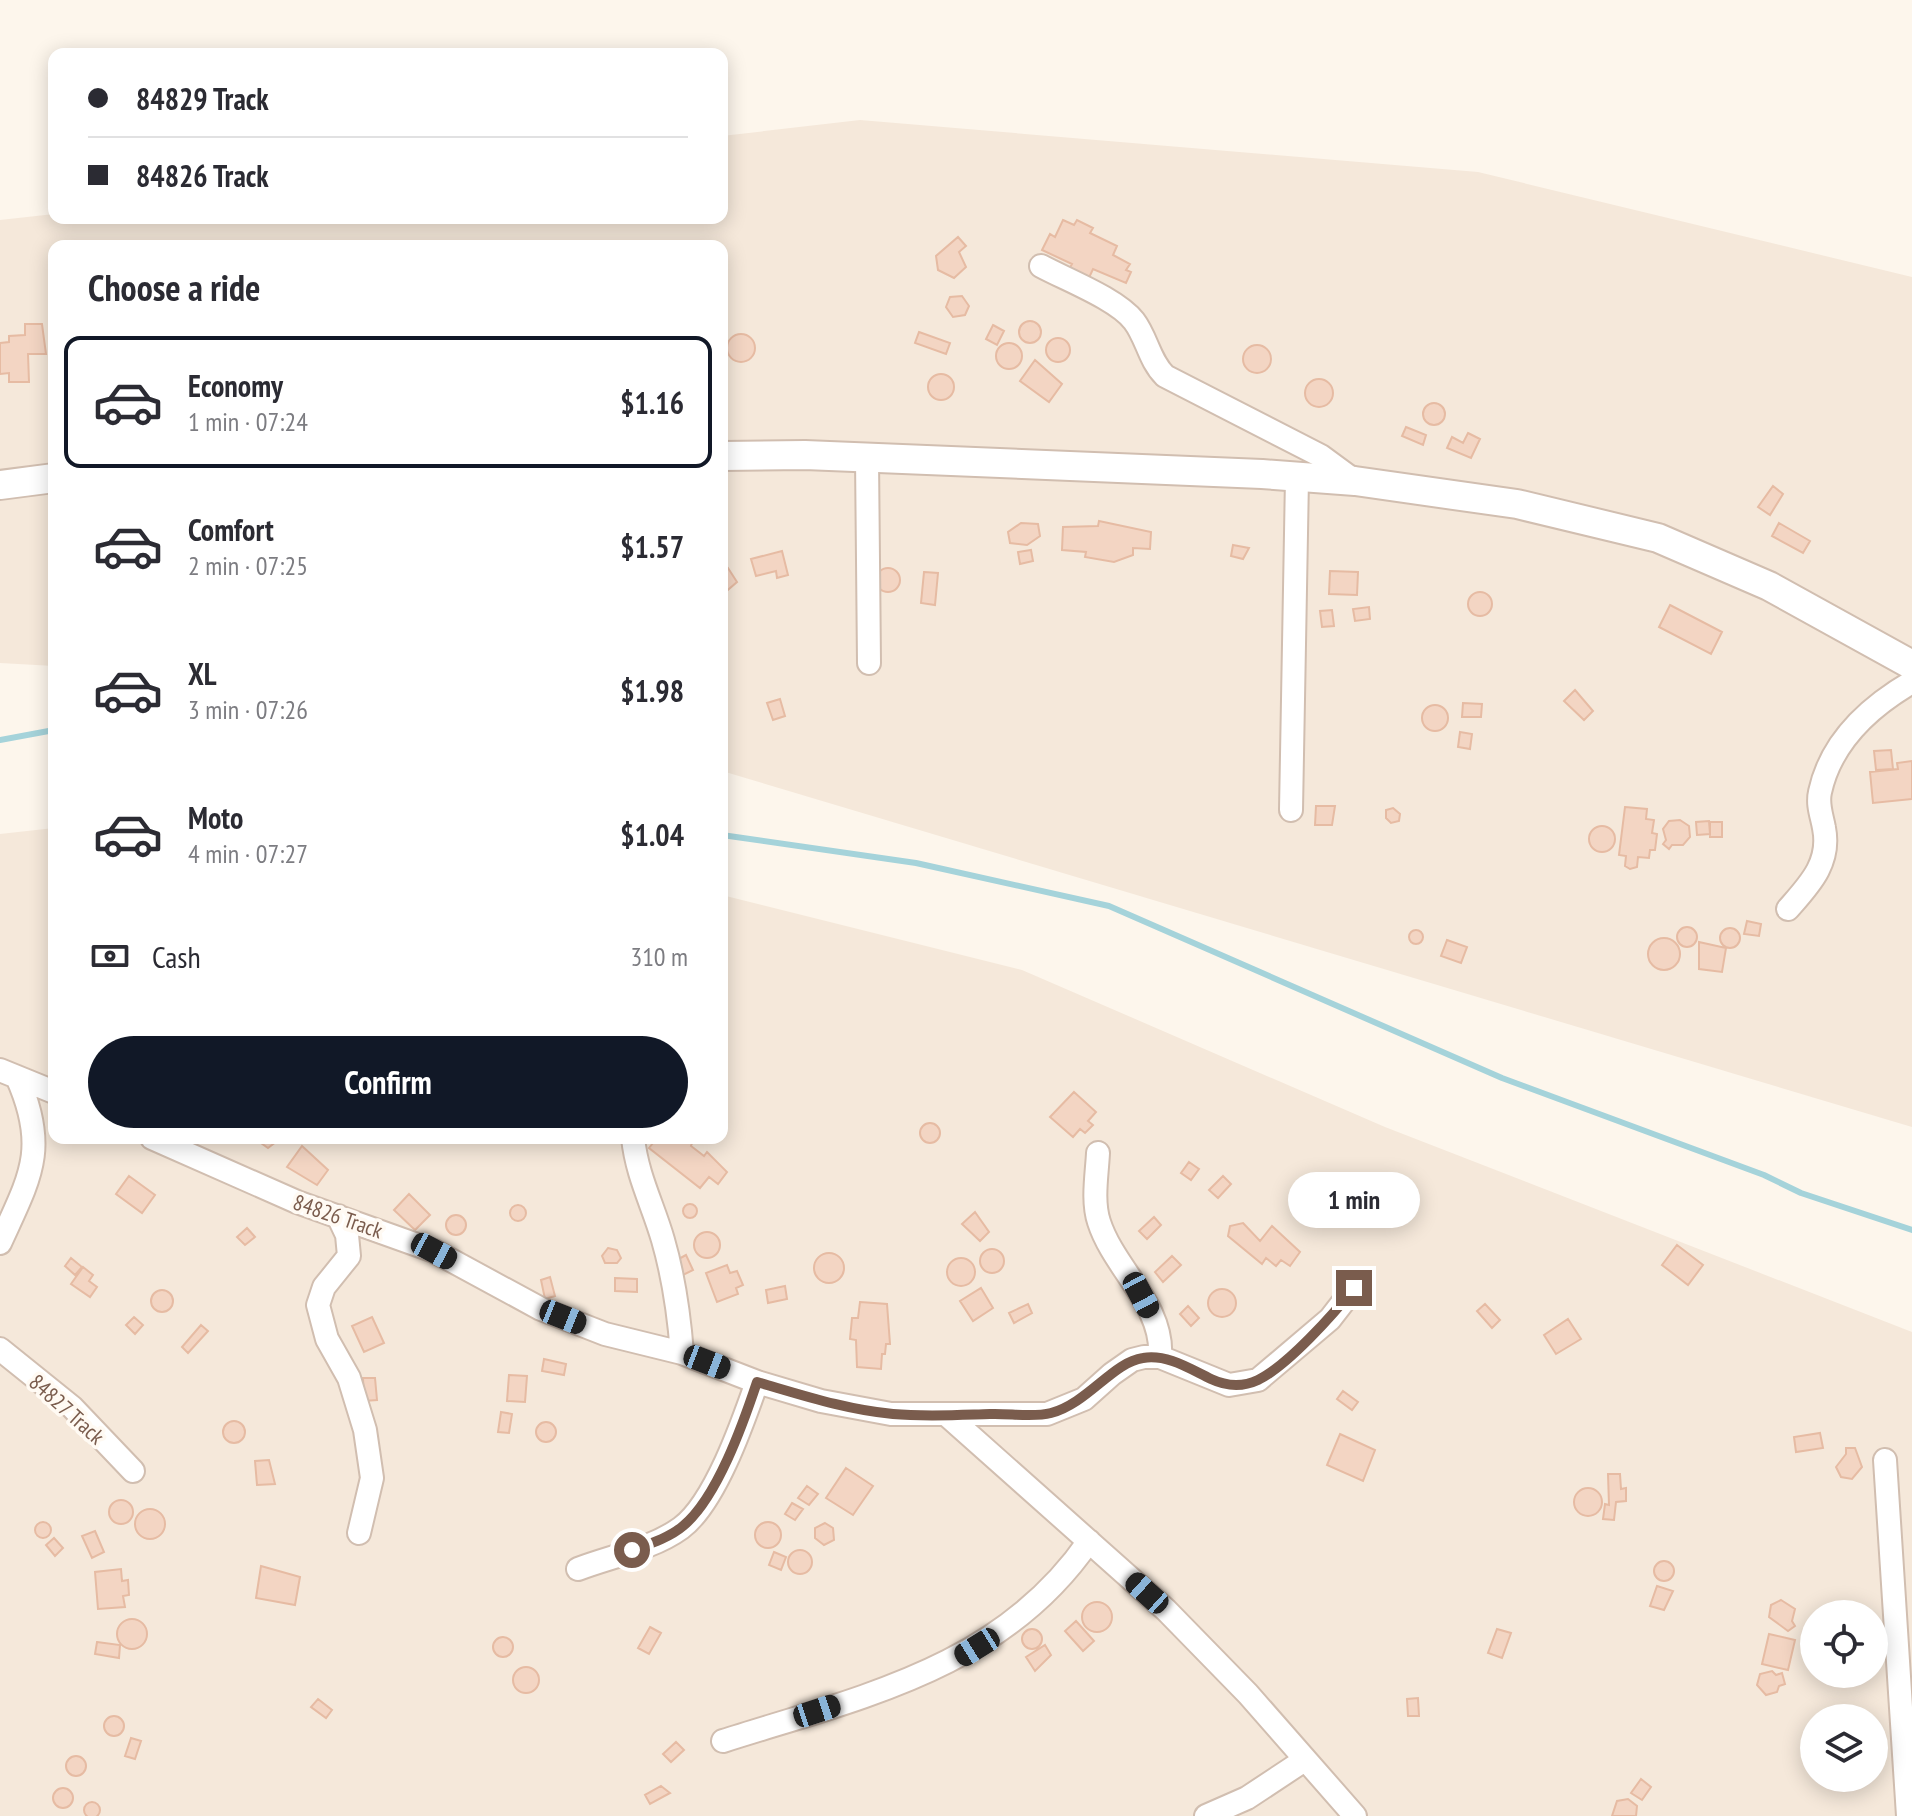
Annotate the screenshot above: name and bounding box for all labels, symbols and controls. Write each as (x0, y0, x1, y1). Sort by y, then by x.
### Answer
text: 84829 Track (136, 79, 269, 118)
text: 84826 Track (136, 156, 269, 195)
text: Choose a ride (88, 264, 260, 311)
icon: car (92, 366, 164, 438)
text: Economy (188, 366, 283, 405)
text: $1.16 (620, 383, 684, 422)
text: 1 min · 07:24 (188, 405, 308, 438)
icon: car (92, 510, 164, 582)
text: Comfort (188, 510, 274, 549)
text: $1.57 (620, 527, 684, 566)
text: 2 min · 07:25 (188, 549, 308, 582)
icon: car (92, 654, 164, 726)
text: XL (188, 654, 217, 693)
text: $1.98 (620, 671, 684, 710)
text: 3 min · 07:26 (188, 693, 308, 726)
icon: car (92, 798, 164, 870)
text: Moto (188, 798, 243, 837)
text: $1.04 (620, 815, 684, 854)
text: 4 min · 07:27 (188, 837, 308, 870)
icon: cash (88, 934, 132, 978)
text: Cash (152, 937, 201, 976)
text: 310 m (630, 940, 688, 973)
button: Confirm (88, 1036, 688, 1128)
callout: 1 min (1288, 1172, 1420, 1228)
text: 1 min (1328, 1183, 1380, 1216)
street label: 84826 Track (290, 1188, 387, 1244)
car (407, 1229, 461, 1273)
car (1119, 1268, 1163, 1322)
route end (1336, 1270, 1372, 1306)
car (536, 1297, 590, 1337)
car (680, 1342, 734, 1382)
street label: 84827 Track (24, 1368, 111, 1450)
route start (614, 1532, 650, 1568)
car (1121, 1568, 1173, 1618)
map controls (1800, 1600, 1888, 1792)
button: locate (1800, 1600, 1888, 1688)
car (950, 1624, 1004, 1670)
car (790, 1692, 844, 1730)
button: layers (1800, 1704, 1888, 1792)

